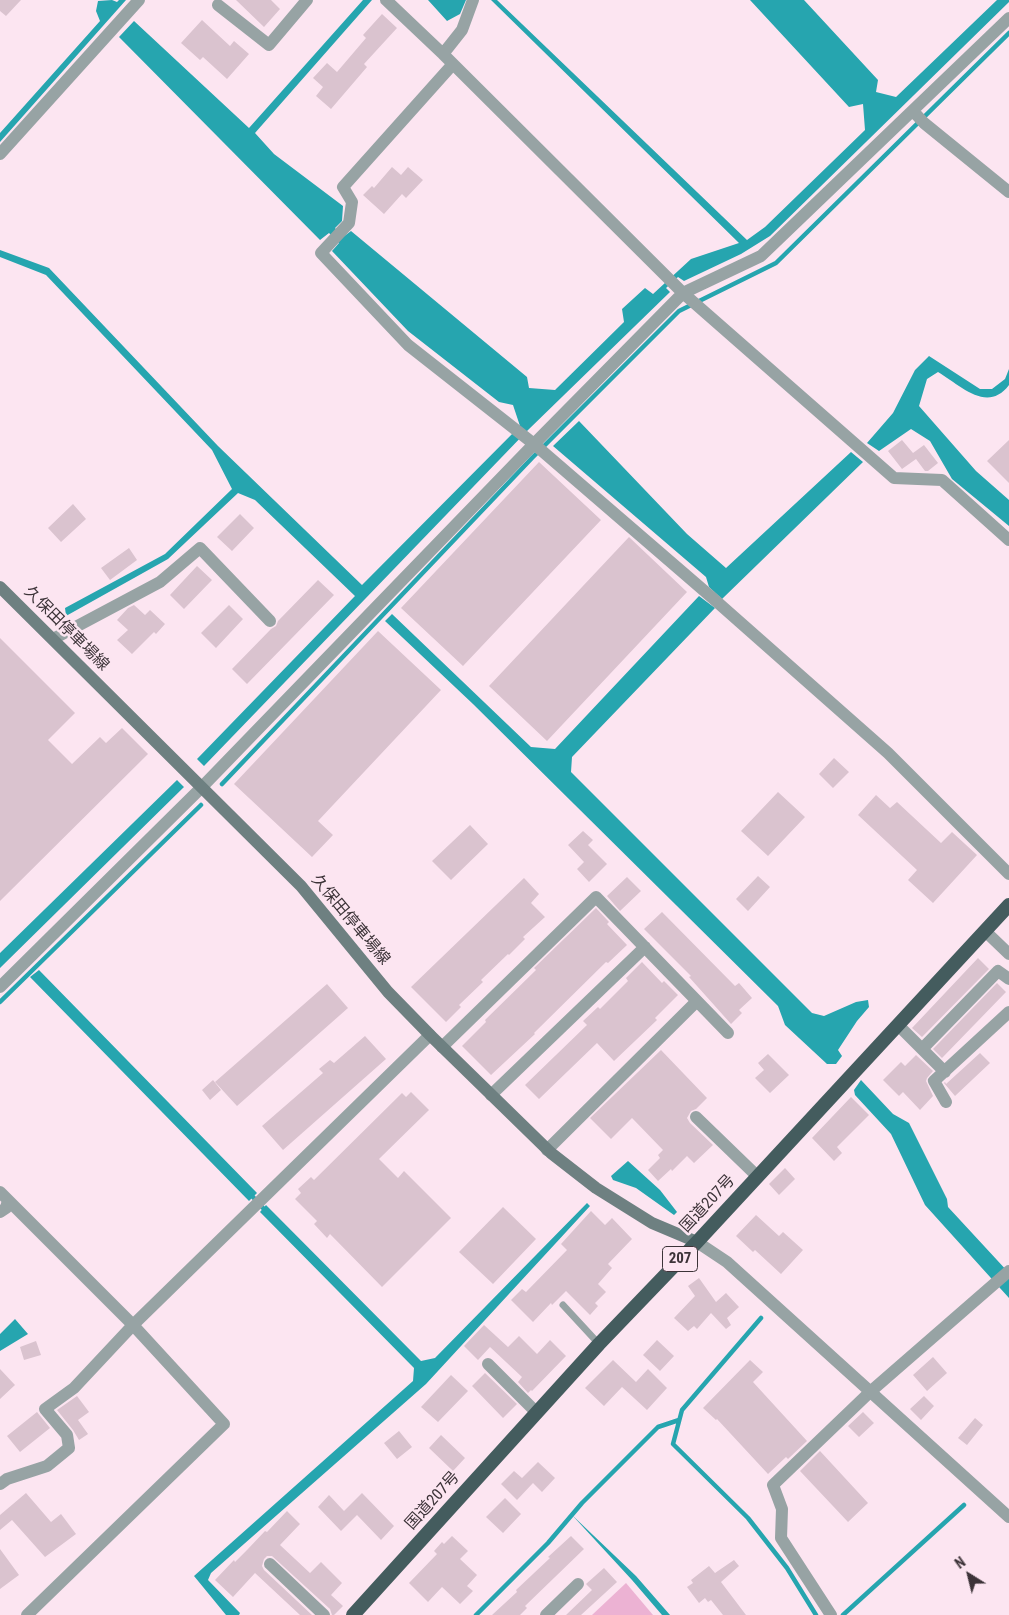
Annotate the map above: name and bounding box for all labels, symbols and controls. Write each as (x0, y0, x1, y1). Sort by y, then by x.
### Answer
street label: 久保田停車場線 (20, 583, 112, 675)
street label: 久保田停車場線 (307, 871, 393, 969)
street label: 国道207号 (677, 1171, 739, 1237)
road number: 207 (662, 1246, 698, 1272)
street label: 国道207号 (402, 1468, 464, 1534)
north arrow (944, 1550, 994, 1600)
text: N (952, 1554, 968, 1572)

